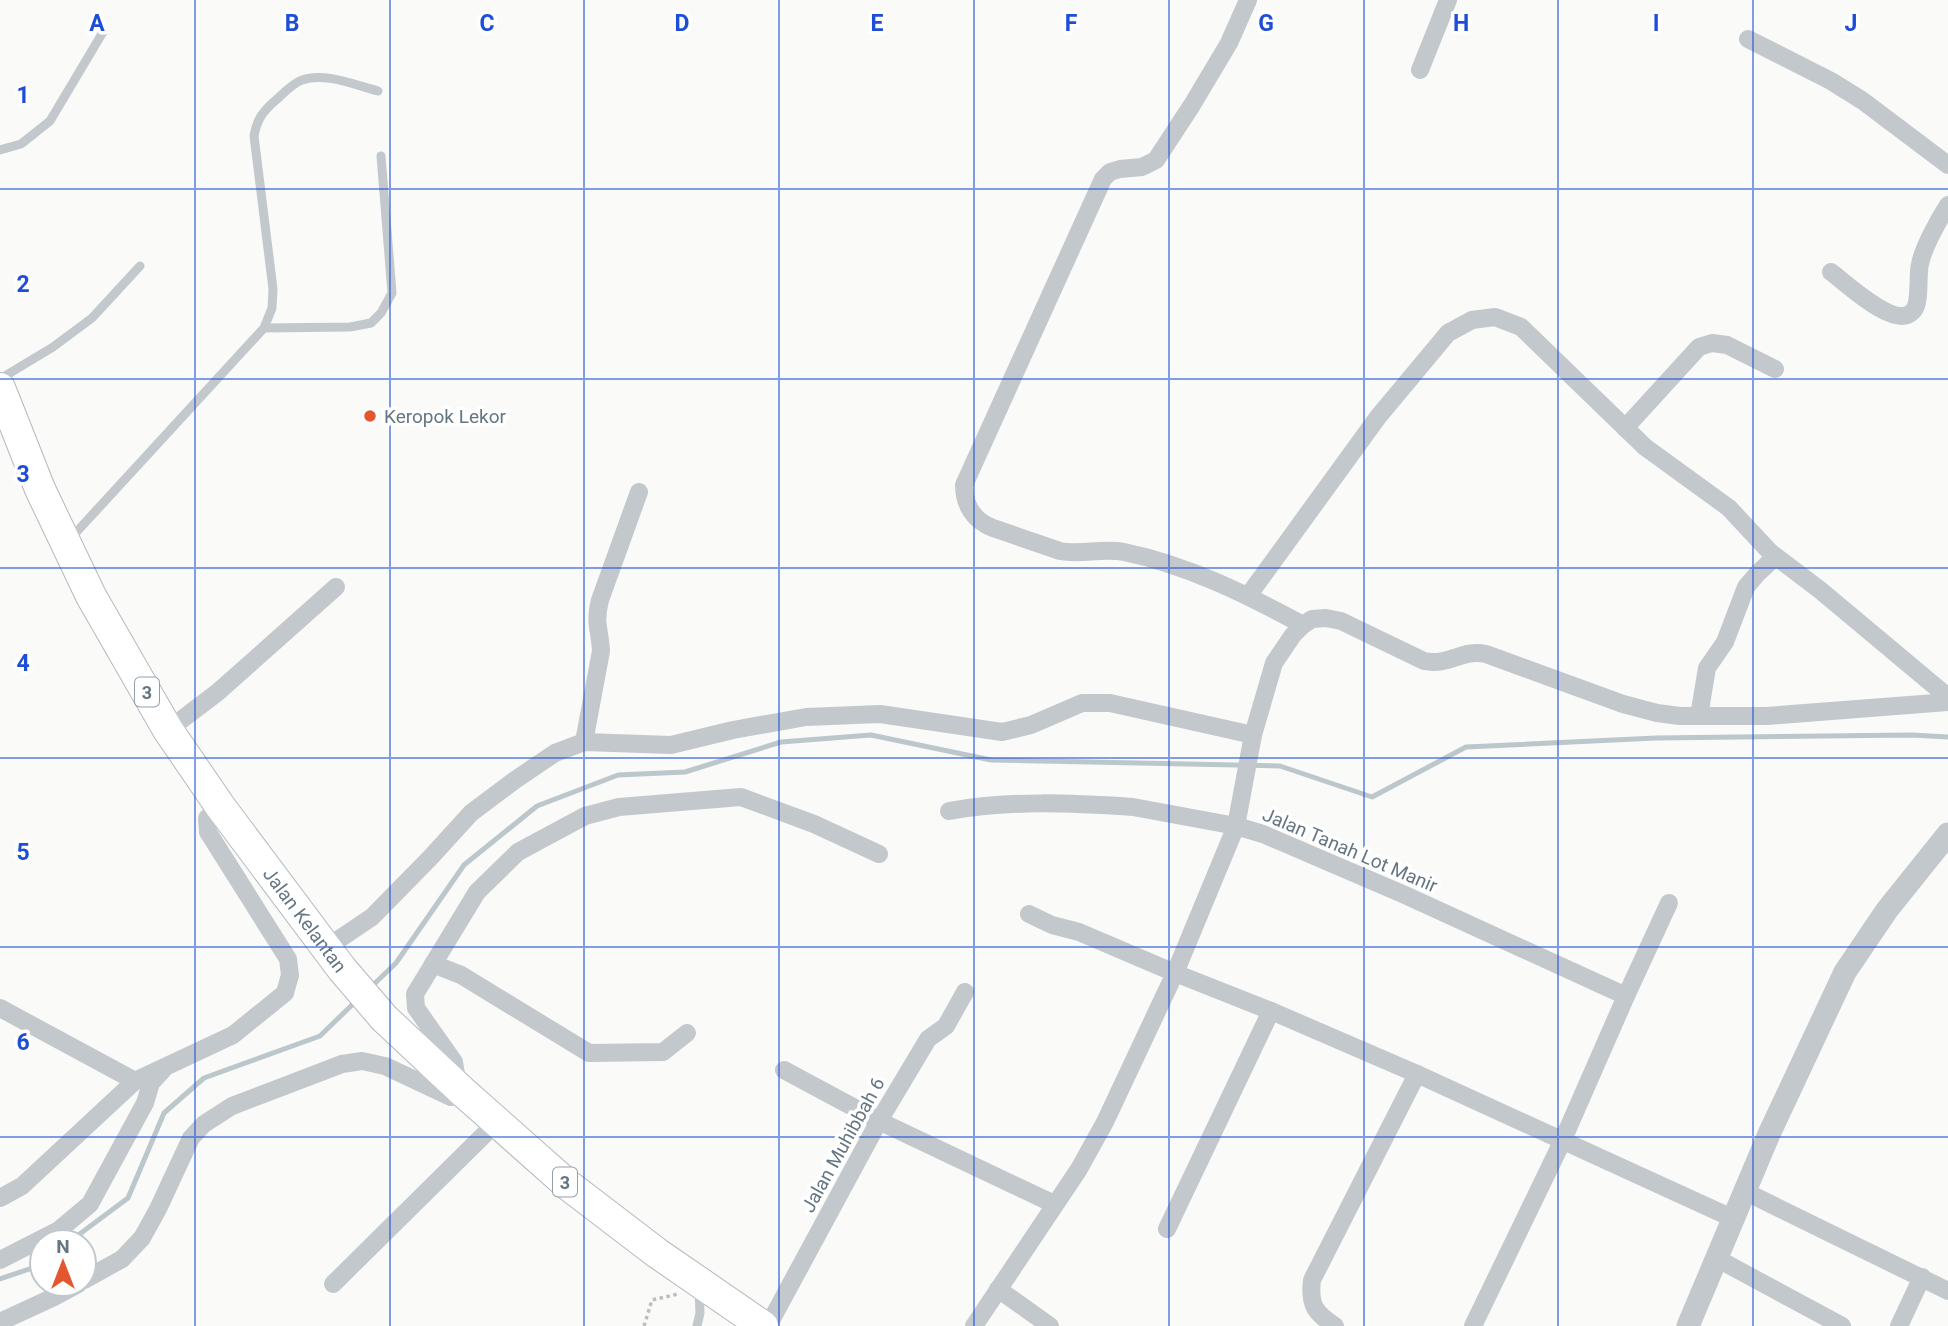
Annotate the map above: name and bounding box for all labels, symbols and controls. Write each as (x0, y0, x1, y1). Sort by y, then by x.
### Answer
text: A (89, 10, 105, 37)
text: B (285, 10, 299, 37)
text: C (479, 10, 495, 37)
text: D (675, 10, 689, 37)
text: E (871, 10, 884, 37)
text: F (1065, 10, 1078, 37)
text: G (1258, 10, 1274, 37)
text: H (1453, 10, 1469, 37)
text: I (1653, 10, 1659, 37)
text: J (1845, 10, 1857, 37)
text: 1 (16, 82, 30, 109)
text: 2 (16, 271, 30, 298)
place label: Keropok Lekor (384, 405, 506, 428)
marker: Keropok Lekor (362, 408, 378, 424)
text: 3 (16, 461, 30, 488)
text: 4 (16, 650, 30, 677)
road number: 3 (135, 678, 159, 706)
street label: Jalan Tanah Lot Manir (1259, 803, 1441, 897)
text: 5 (16, 839, 30, 866)
street label: Jalan Kelantan (258, 863, 352, 977)
text: 6 (16, 1029, 30, 1056)
street label: Jalan Muhibbah 6 (796, 1074, 890, 1216)
road number: 3 (553, 1168, 577, 1196)
north arrow (28, 1228, 98, 1298)
text: N (56, 1235, 70, 1258)

